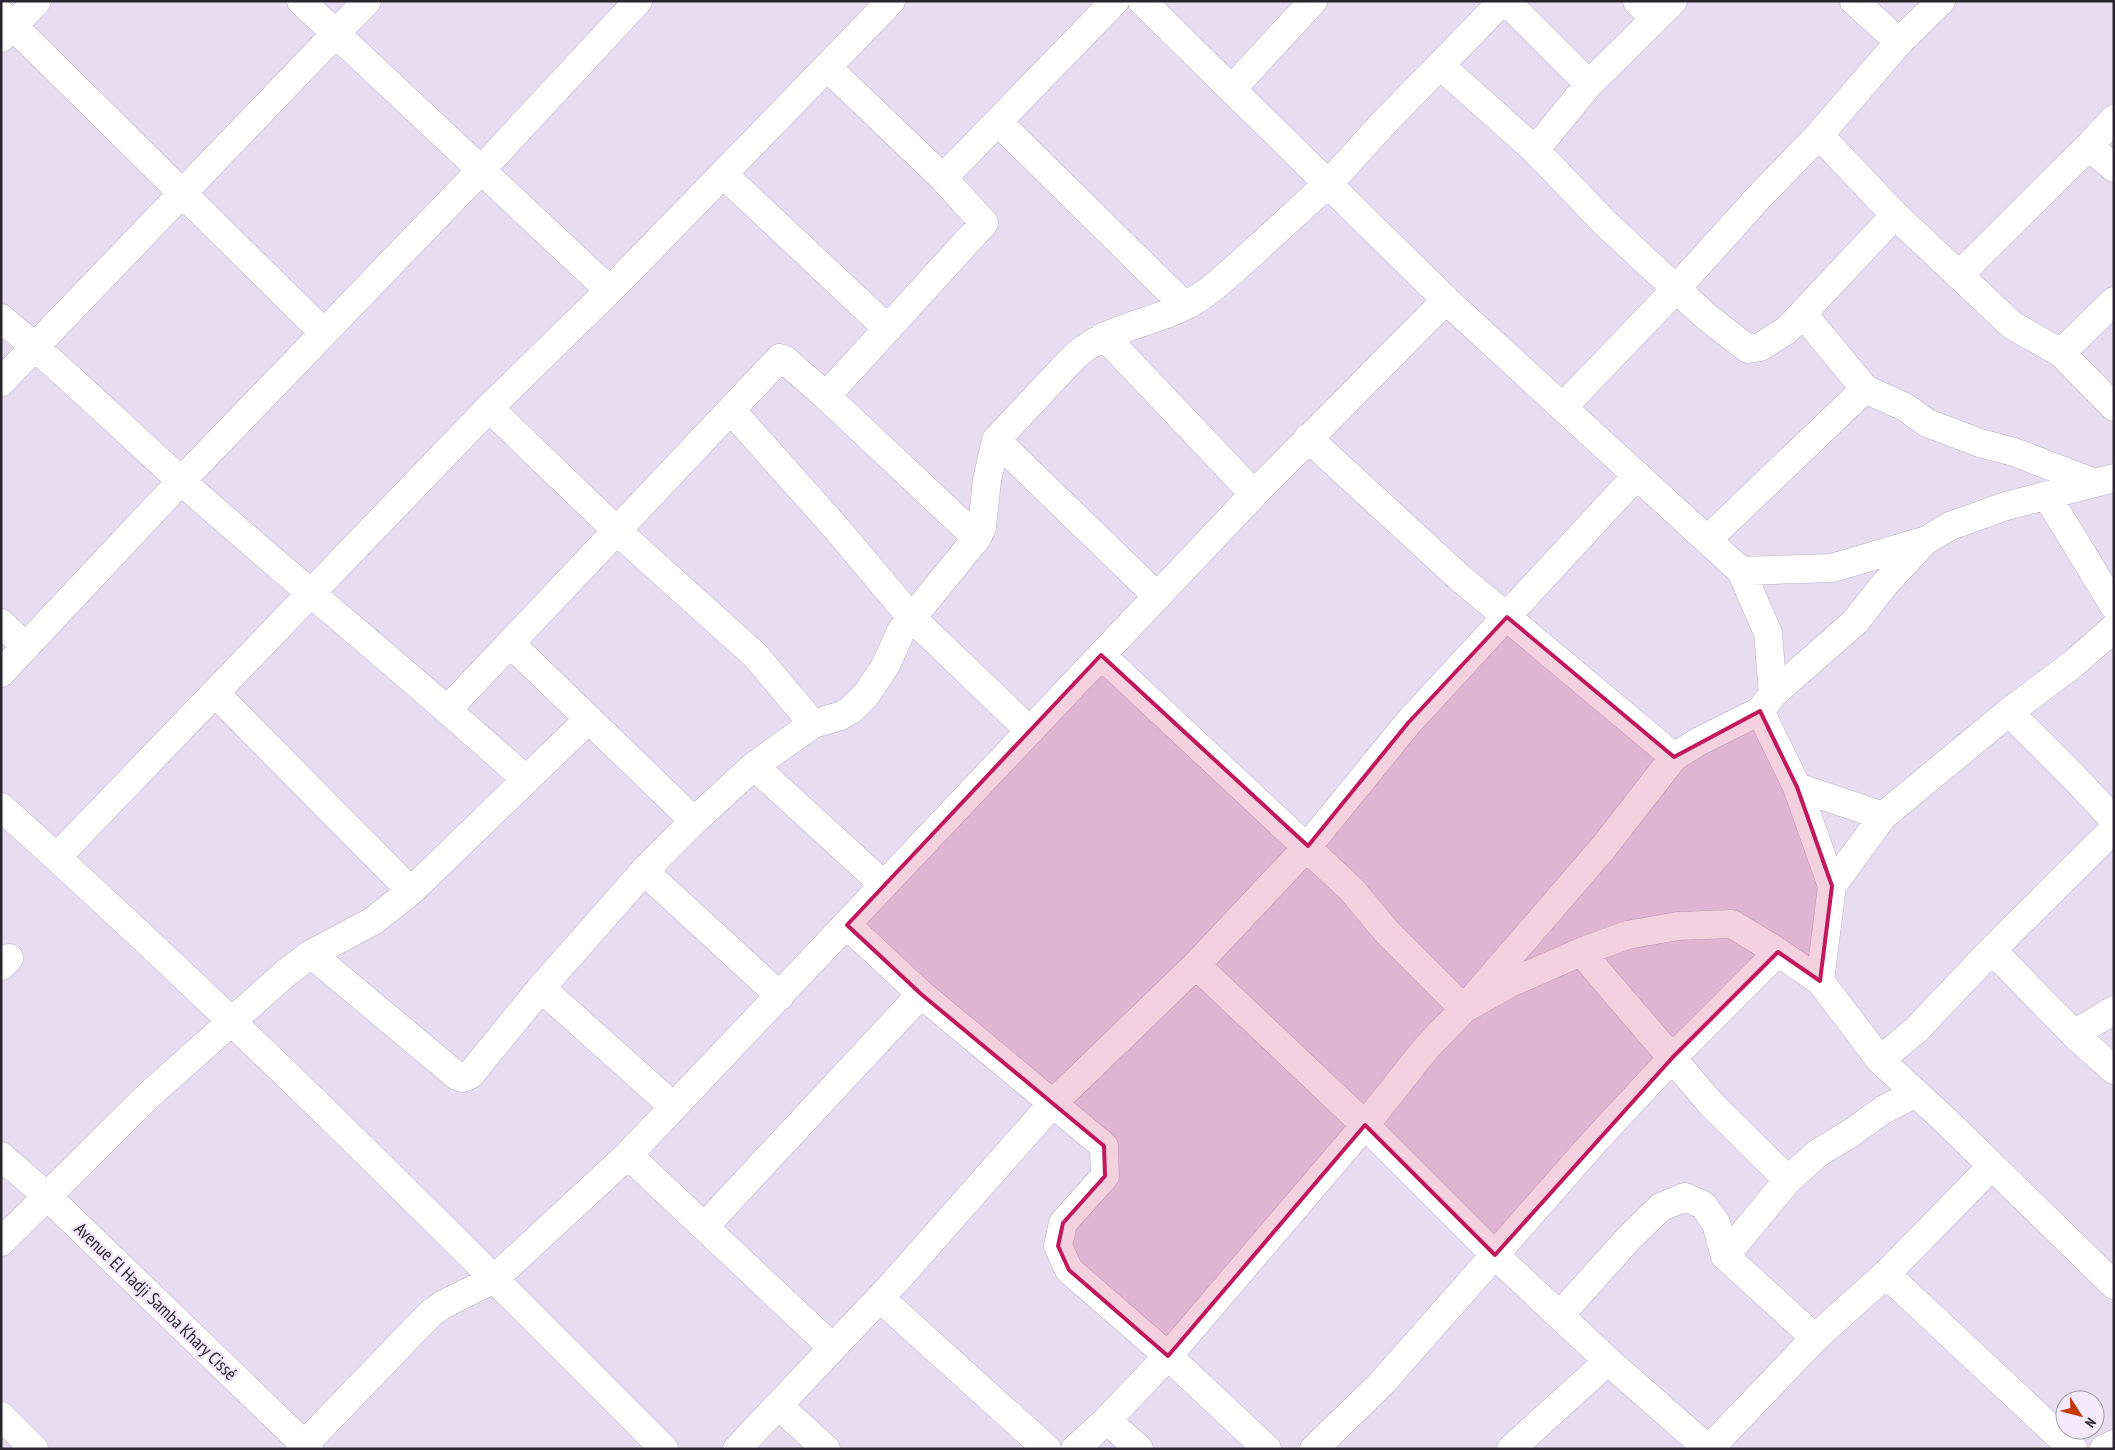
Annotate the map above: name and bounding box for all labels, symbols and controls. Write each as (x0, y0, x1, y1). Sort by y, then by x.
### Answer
street label: Avenue El Hadji Samba Khary Cissé (70, 1217, 242, 1385)
north arrow (2055, 1390, 2105, 1440)
text: N (2081, 1414, 2100, 1431)

